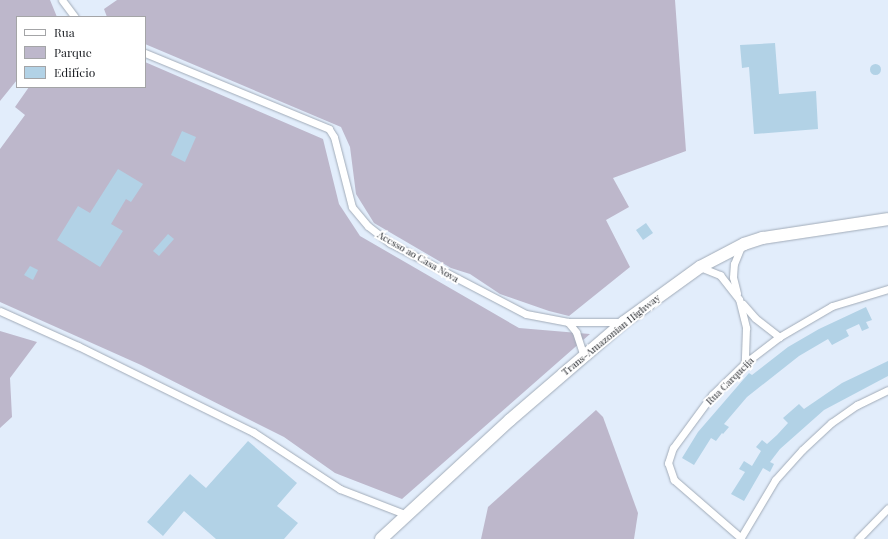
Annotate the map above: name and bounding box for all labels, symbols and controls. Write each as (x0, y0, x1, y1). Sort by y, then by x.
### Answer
legend (16, 16, 146, 88)
text: Rua (54, 24, 75, 40)
text: Parque (54, 44, 92, 60)
text: Edifício (54, 64, 95, 80)
street label: Acesso ao Casa Nova (375, 229, 461, 285)
street label: Trans-Amazonian Highway (559, 292, 663, 378)
street label: Rua Carqueija (704, 355, 756, 407)

